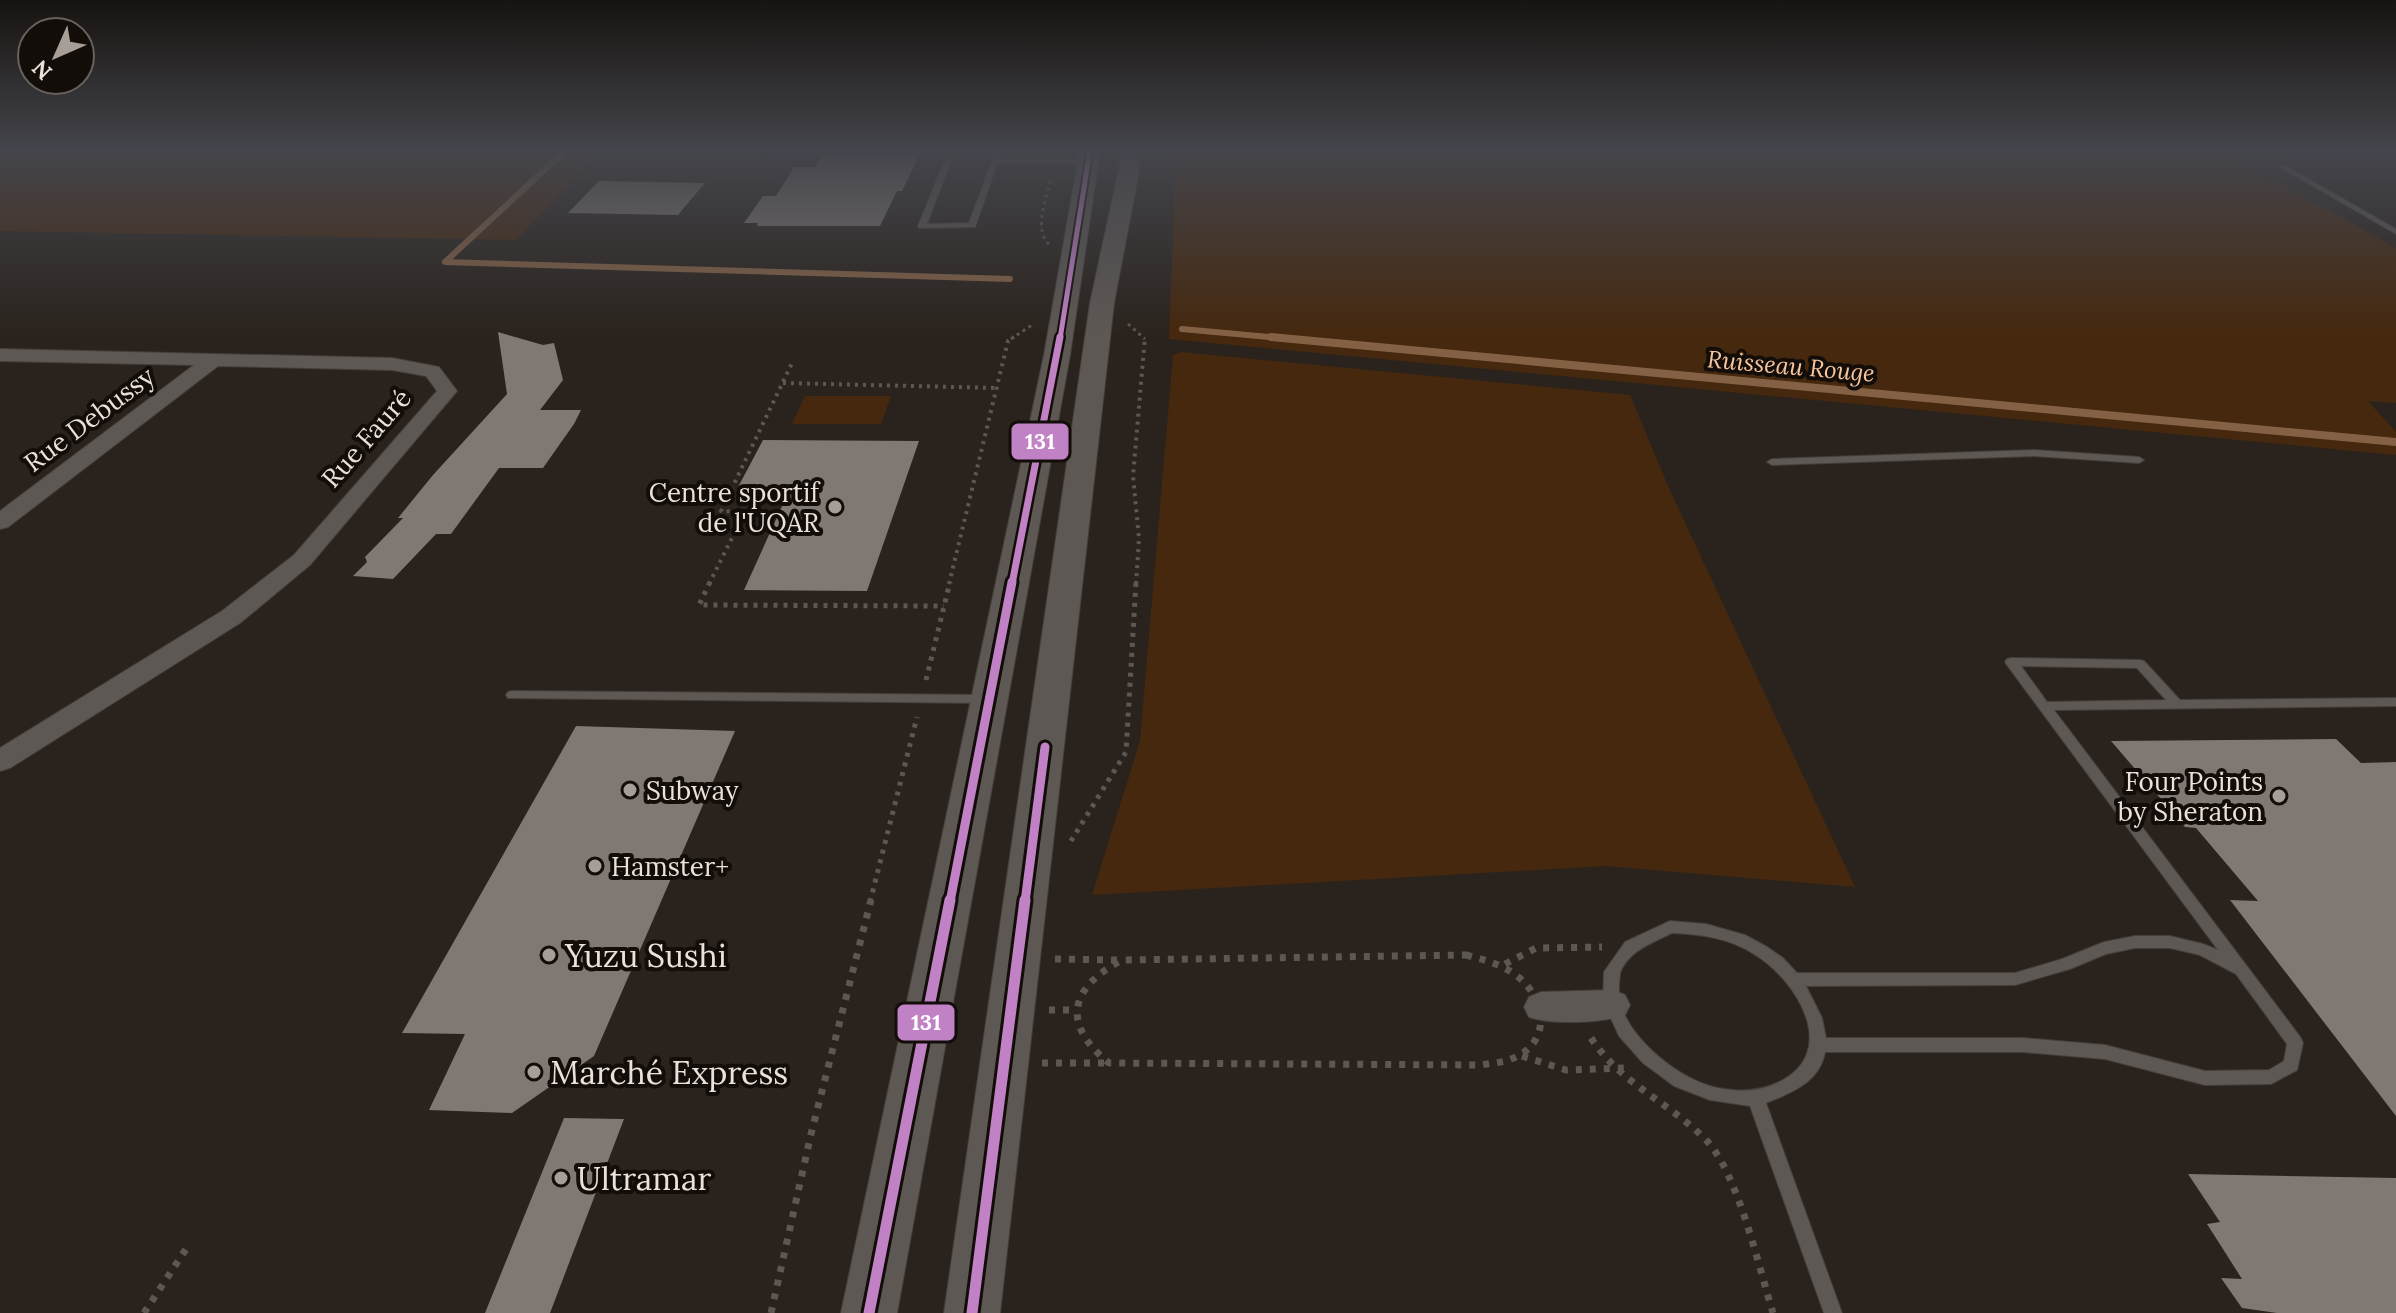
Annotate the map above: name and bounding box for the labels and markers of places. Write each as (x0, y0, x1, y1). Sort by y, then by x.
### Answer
place label: Centre sportif de l'UQAR (649, 476, 821, 539)
marker: Centre sportif de l'UQAR (826, 498, 844, 516)
place label: Four Points by Sheraton (2118, 765, 2263, 828)
place label: Subway (646, 774, 739, 807)
marker: Subway (621, 781, 639, 799)
marker: Four Points by Sheraton (2270, 787, 2288, 805)
place label: Hamster+ (611, 850, 729, 883)
marker: Hamster+ (586, 857, 604, 875)
place label: Yuzu Sushi (564, 935, 727, 976)
marker: Yuzu Sushi (540, 946, 558, 964)
place label: Marché Express (550, 1052, 788, 1093)
marker: Marché Express (525, 1063, 543, 1081)
place label: Ultramar (577, 1158, 711, 1199)
marker: Ultramar (552, 1169, 570, 1187)

